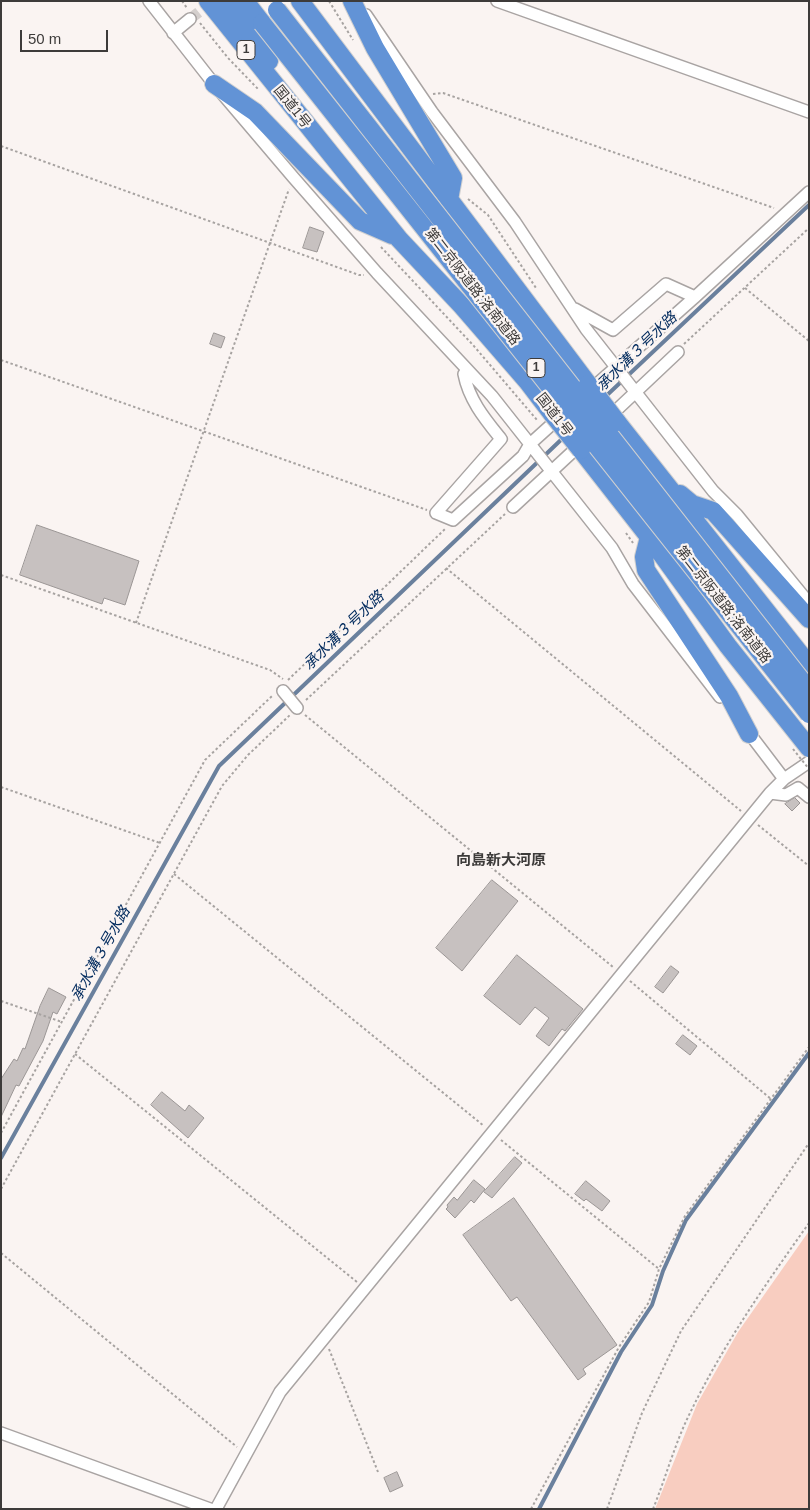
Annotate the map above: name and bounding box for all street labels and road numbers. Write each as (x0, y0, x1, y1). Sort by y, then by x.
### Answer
road number: 1 (237, 40, 255, 60)
street label: 国道1号 (270, 82, 314, 132)
street label: 第二京阪道路;洛南道路 (421, 225, 523, 349)
road number: 1 (527, 358, 545, 378)
street label: 国道1号 (532, 390, 576, 440)
street label: 第二京阪道路;洛南道路 (672, 543, 774, 667)

